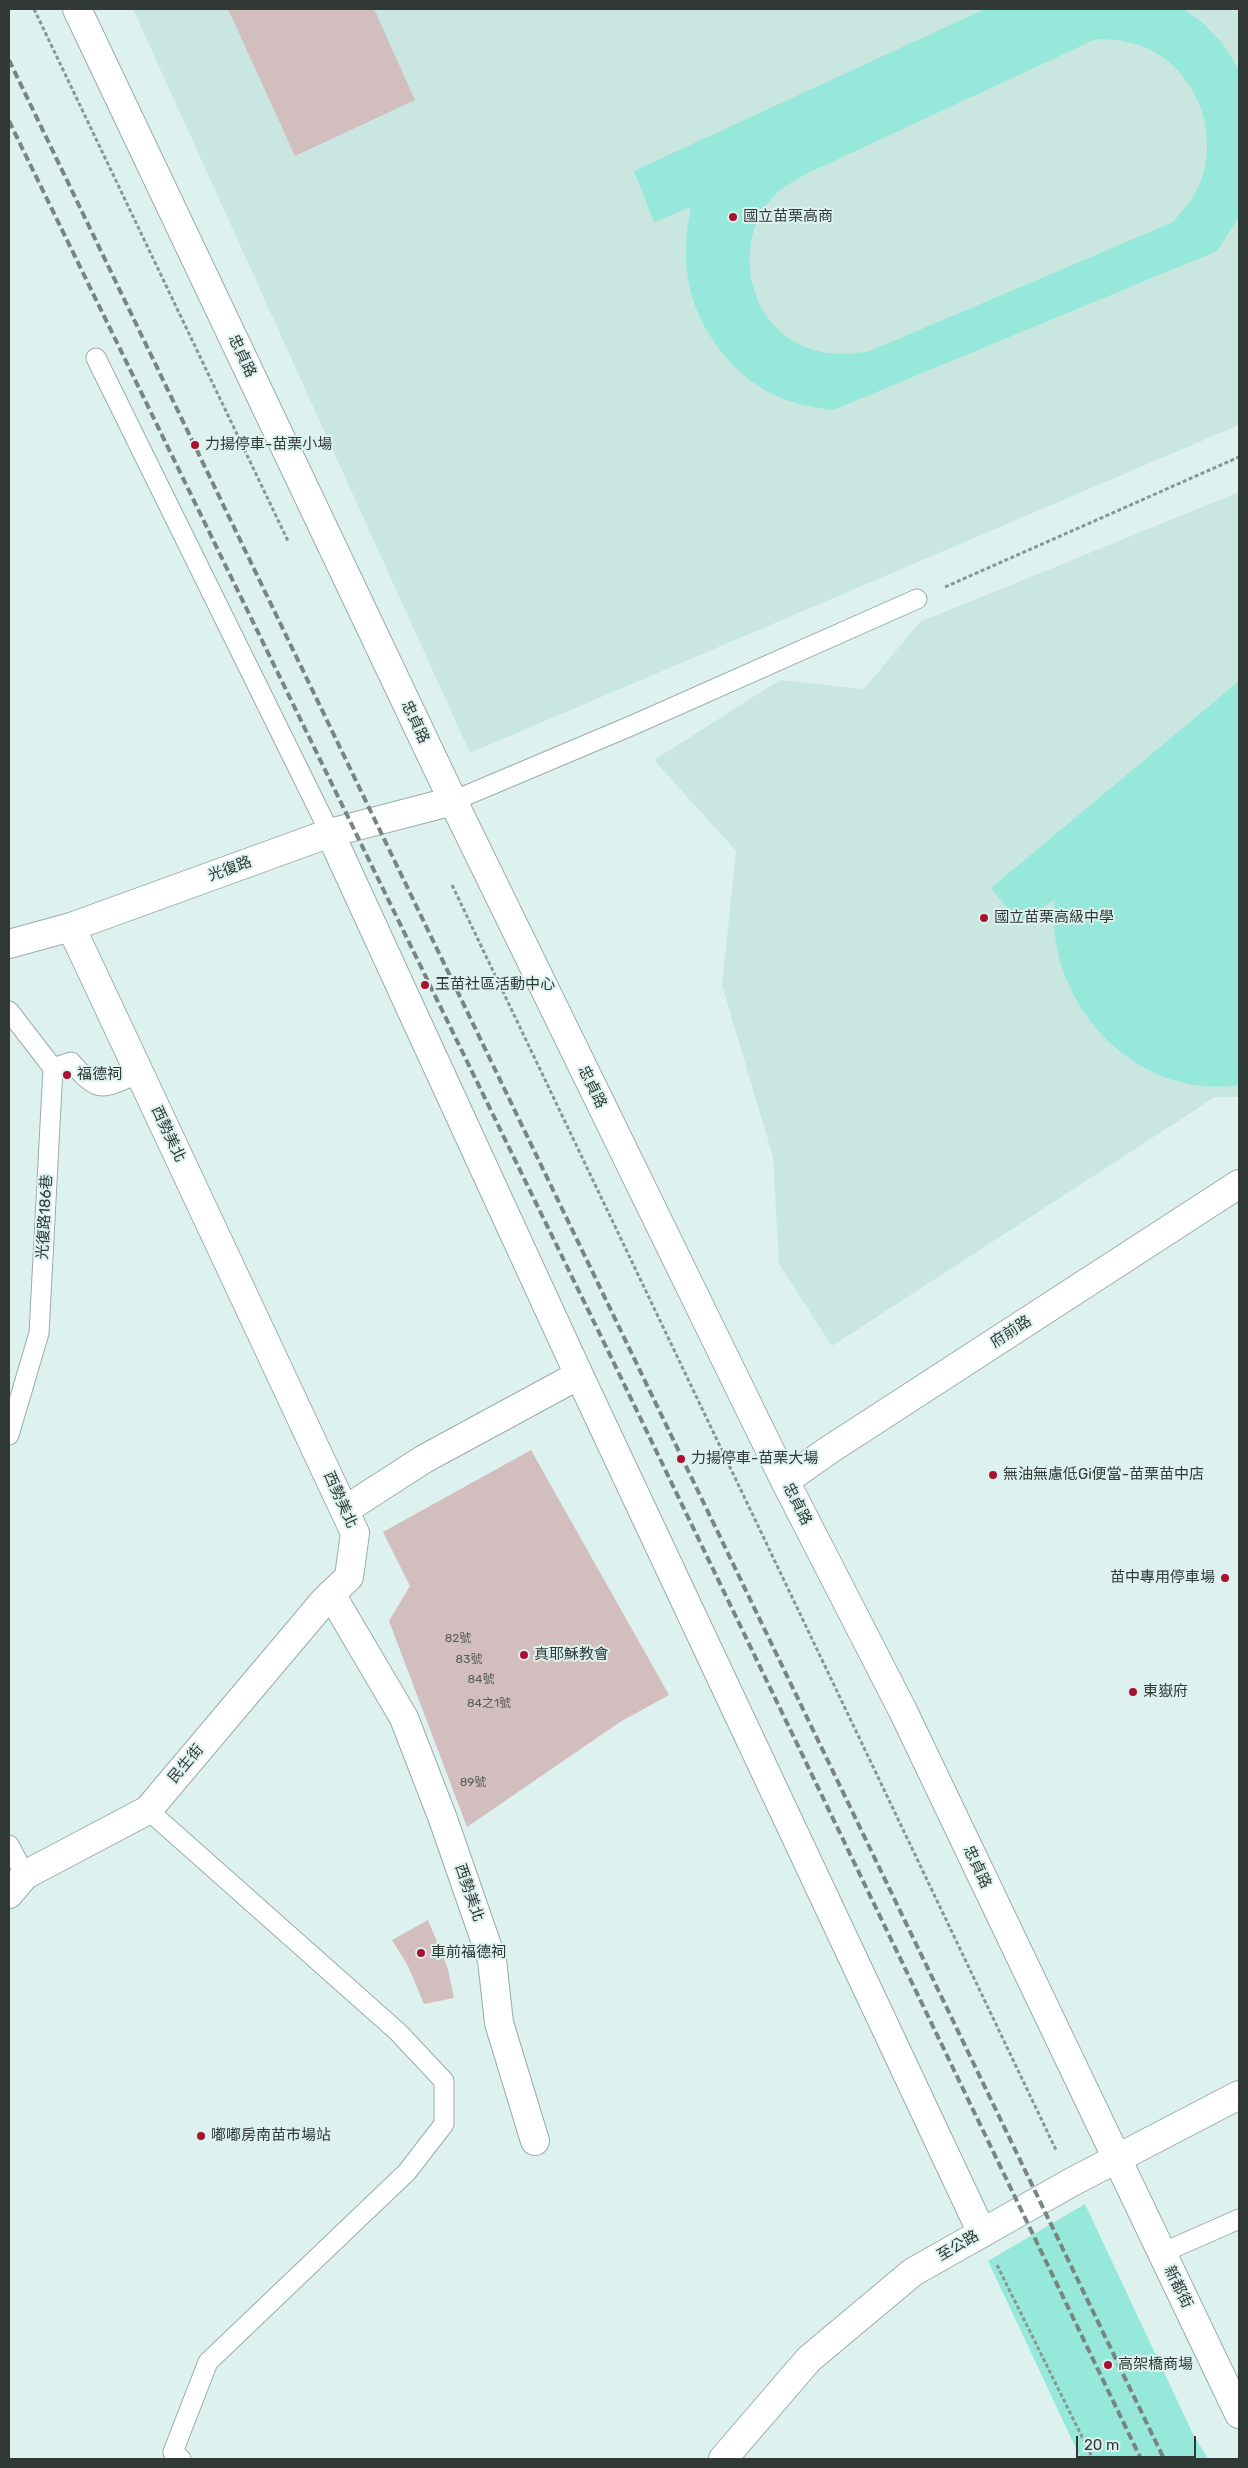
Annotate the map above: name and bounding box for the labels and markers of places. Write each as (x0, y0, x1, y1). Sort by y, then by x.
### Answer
place label: 國立苗栗高商 (743, 208, 833, 226)
marker: 國立苗栗高商 (727, 211, 739, 223)
place label: 力揚停車-苗栗小場 (205, 436, 332, 454)
marker: 力揚停車-苗栗小場 (189, 439, 201, 451)
place label: 國立苗栗高級中學 (994, 909, 1114, 927)
marker: 國立苗栗高級中學 (978, 912, 990, 924)
place label: 玉苗社區活動中心 (435, 976, 555, 994)
marker: 玉苗社區活動中心 (419, 979, 431, 991)
place label: 福德祠 (77, 1066, 122, 1084)
marker: 福德祠 (61, 1069, 73, 1081)
place label: 力揚停車-苗栗大場 (691, 1450, 818, 1468)
marker: 力揚停車-苗栗大場 (675, 1453, 687, 1465)
place label: 無油無慮低Gi便當-苗栗苗中店 (1003, 1466, 1204, 1484)
marker: 無油無慮低Gi便當-苗栗苗中店 (987, 1469, 999, 1481)
place label: 苗中專用停車場 (1110, 1569, 1215, 1587)
marker: 苗中專用停車場 (1219, 1572, 1231, 1584)
place label: 真耶穌教會 (534, 1646, 609, 1664)
marker: 真耶穌教會 (518, 1649, 530, 1661)
place label: 東嶽府 (1143, 1683, 1188, 1701)
marker: 東嶽府 (1127, 1686, 1139, 1698)
place label: 車前福德祠 (431, 1944, 506, 1962)
marker: 車前福德祠 (415, 1947, 427, 1959)
place label: 嘟嘟房南苗市場站 (211, 2127, 331, 2145)
marker: 嘟嘟房南苗市場站 (195, 2130, 207, 2142)
place label: 高架橋商場 (1118, 2356, 1193, 2374)
marker: 高架橋商場 (1102, 2359, 1114, 2371)

